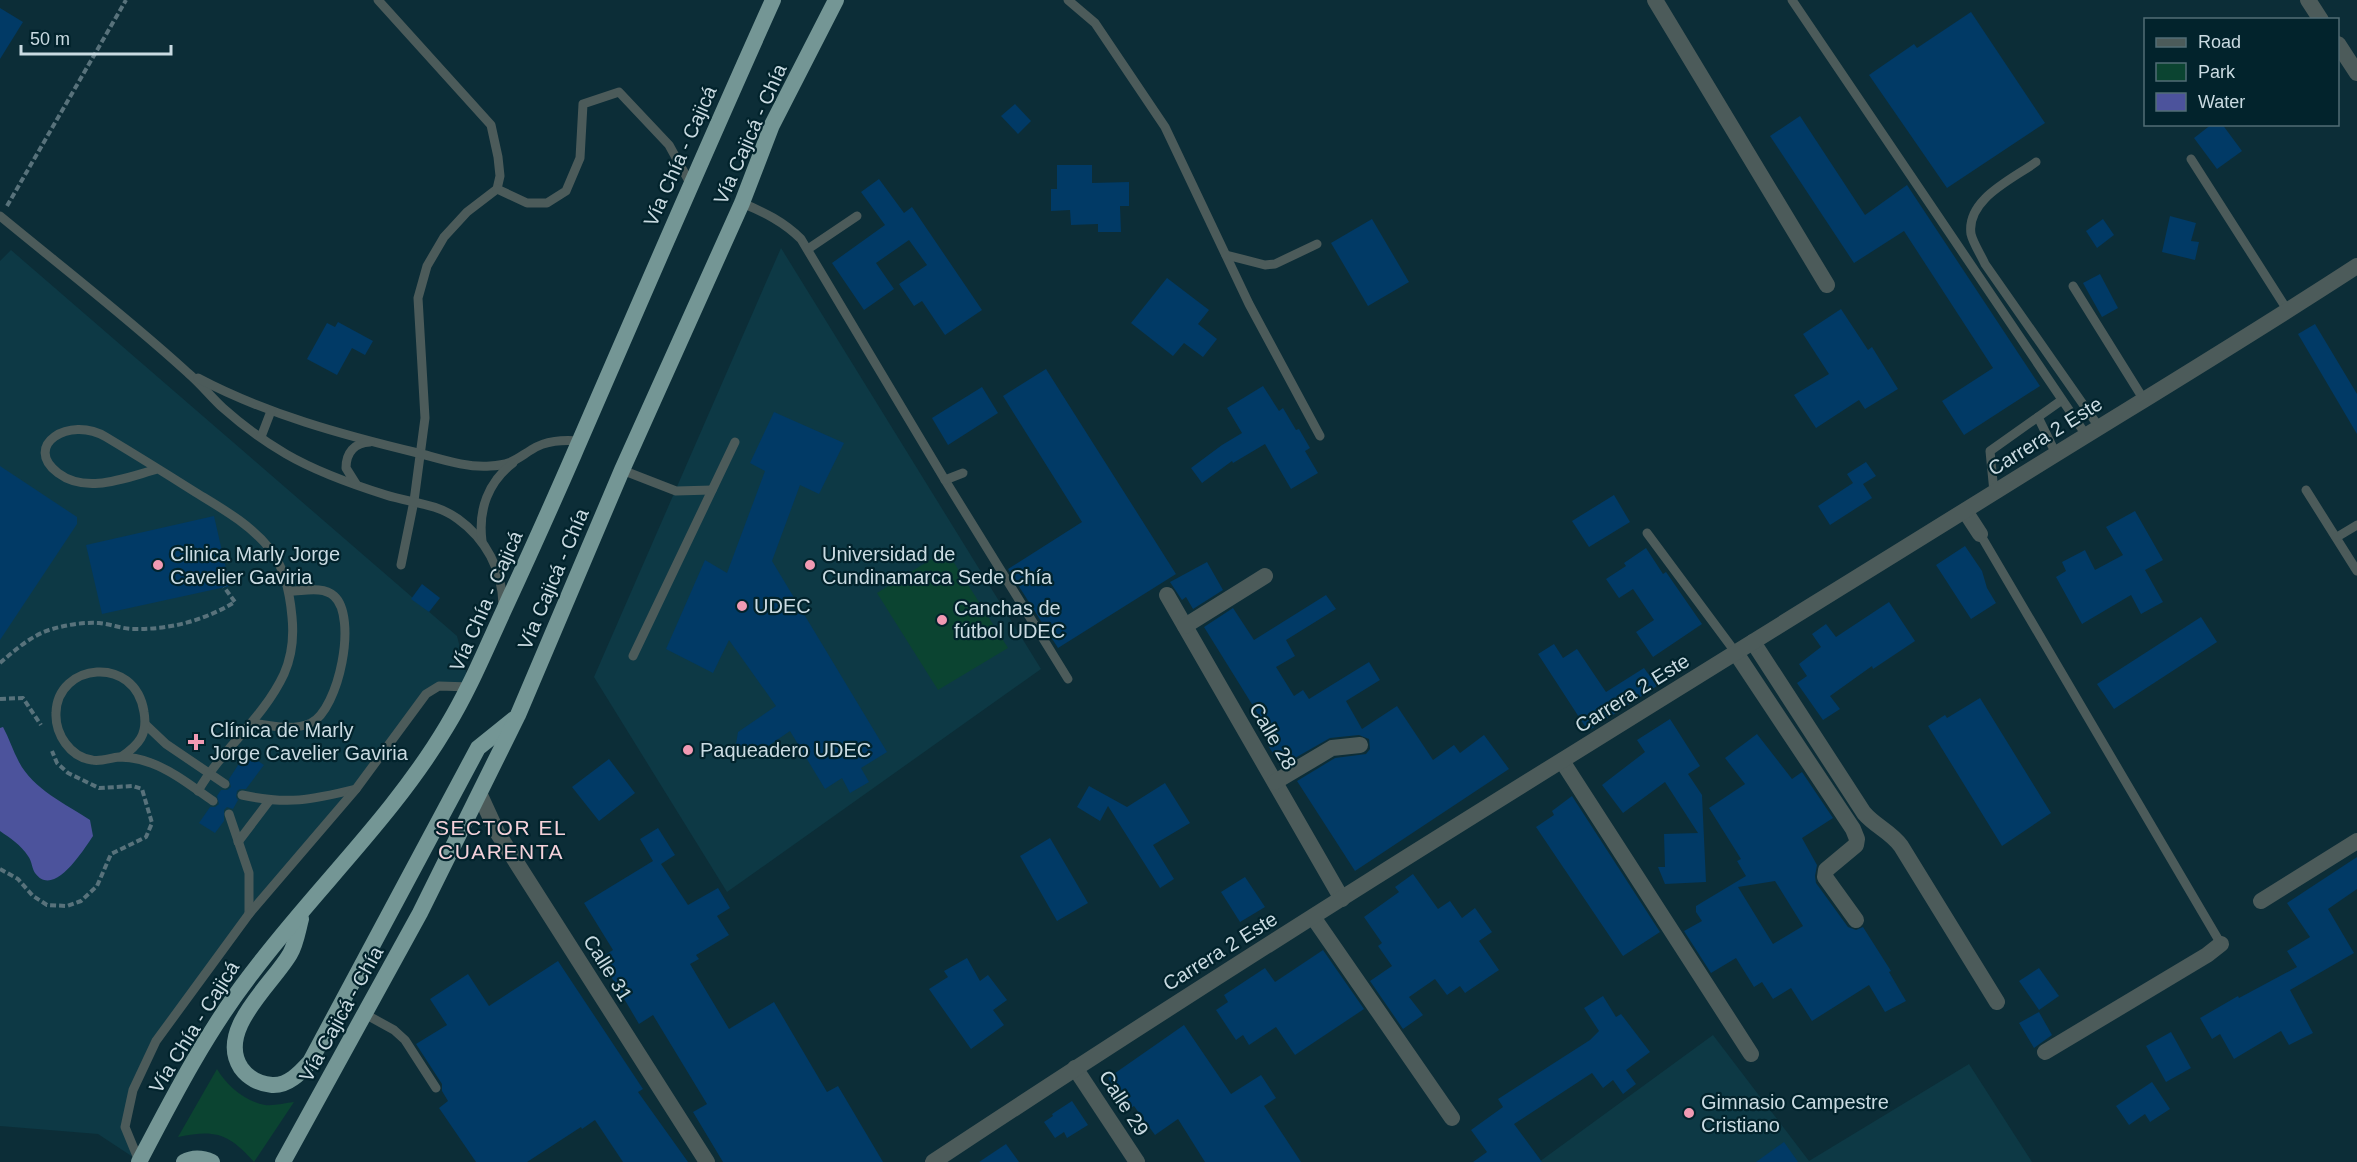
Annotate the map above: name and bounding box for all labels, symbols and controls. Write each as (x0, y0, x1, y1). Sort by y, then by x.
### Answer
scale bar (21, 18, 171, 56)
legend (2144, 18, 2339, 126)
text: 50 m (30, 29, 70, 49)
text: Road (2198, 32, 2241, 52)
street label: Vía Cajicá - Chía (709, 60, 791, 208)
text: Park (2198, 62, 2236, 82)
street label: Vía Chía - Cajicá (639, 82, 721, 230)
text: Water (2198, 92, 2245, 112)
street label: Carrera 2 Este (1984, 392, 2106, 480)
street label: Vía Cajicá - Chía (513, 504, 593, 653)
street label: Vía Chía - Cajicá (445, 527, 527, 675)
place label: Clinica Marly Jorge Cavelier Gaviria (170, 543, 340, 588)
place label: Universidad de Cundinamarca Sede Chía (822, 543, 1053, 588)
marker: Clinica Marly Jorge Cavelier Gaviria (151, 558, 165, 572)
marker: Universidad de Cundinamarca Sede Chía (803, 558, 817, 572)
place label: UDEC (754, 595, 811, 617)
place label: Canchas de fútbol UDEC (954, 597, 1065, 642)
marker: UDEC (735, 599, 749, 613)
marker: Canchas de fútbol UDEC (935, 613, 949, 627)
street label: Carrera 2 Este (1571, 649, 1693, 737)
street label: Calle 28 (1245, 699, 1301, 773)
place label: Clínica de Marly Jorge Cavelier Gaviria (210, 719, 409, 764)
marker: Clínica de Marly Jorge Cavelier Gaviria (187, 733, 205, 751)
place label: Paqueadero UDEC (700, 739, 871, 761)
marker: Paqueadero UDEC (681, 743, 695, 757)
district label: SECTOR EL CUARENTA (435, 816, 567, 863)
street label: Carrera 2 Este (1159, 907, 1281, 995)
street label: Calle 31 (579, 931, 637, 1005)
street label: Vía Cajicá - Chía (295, 942, 388, 1085)
street label: Vía Chía - Cajicá (145, 956, 244, 1097)
street label: Calle 29 (1095, 1066, 1153, 1140)
place label: Gimnasio Campestre Cristiano (1701, 1091, 1889, 1136)
marker: Gimnasio Campestre Cristiano (1682, 1106, 1696, 1120)

